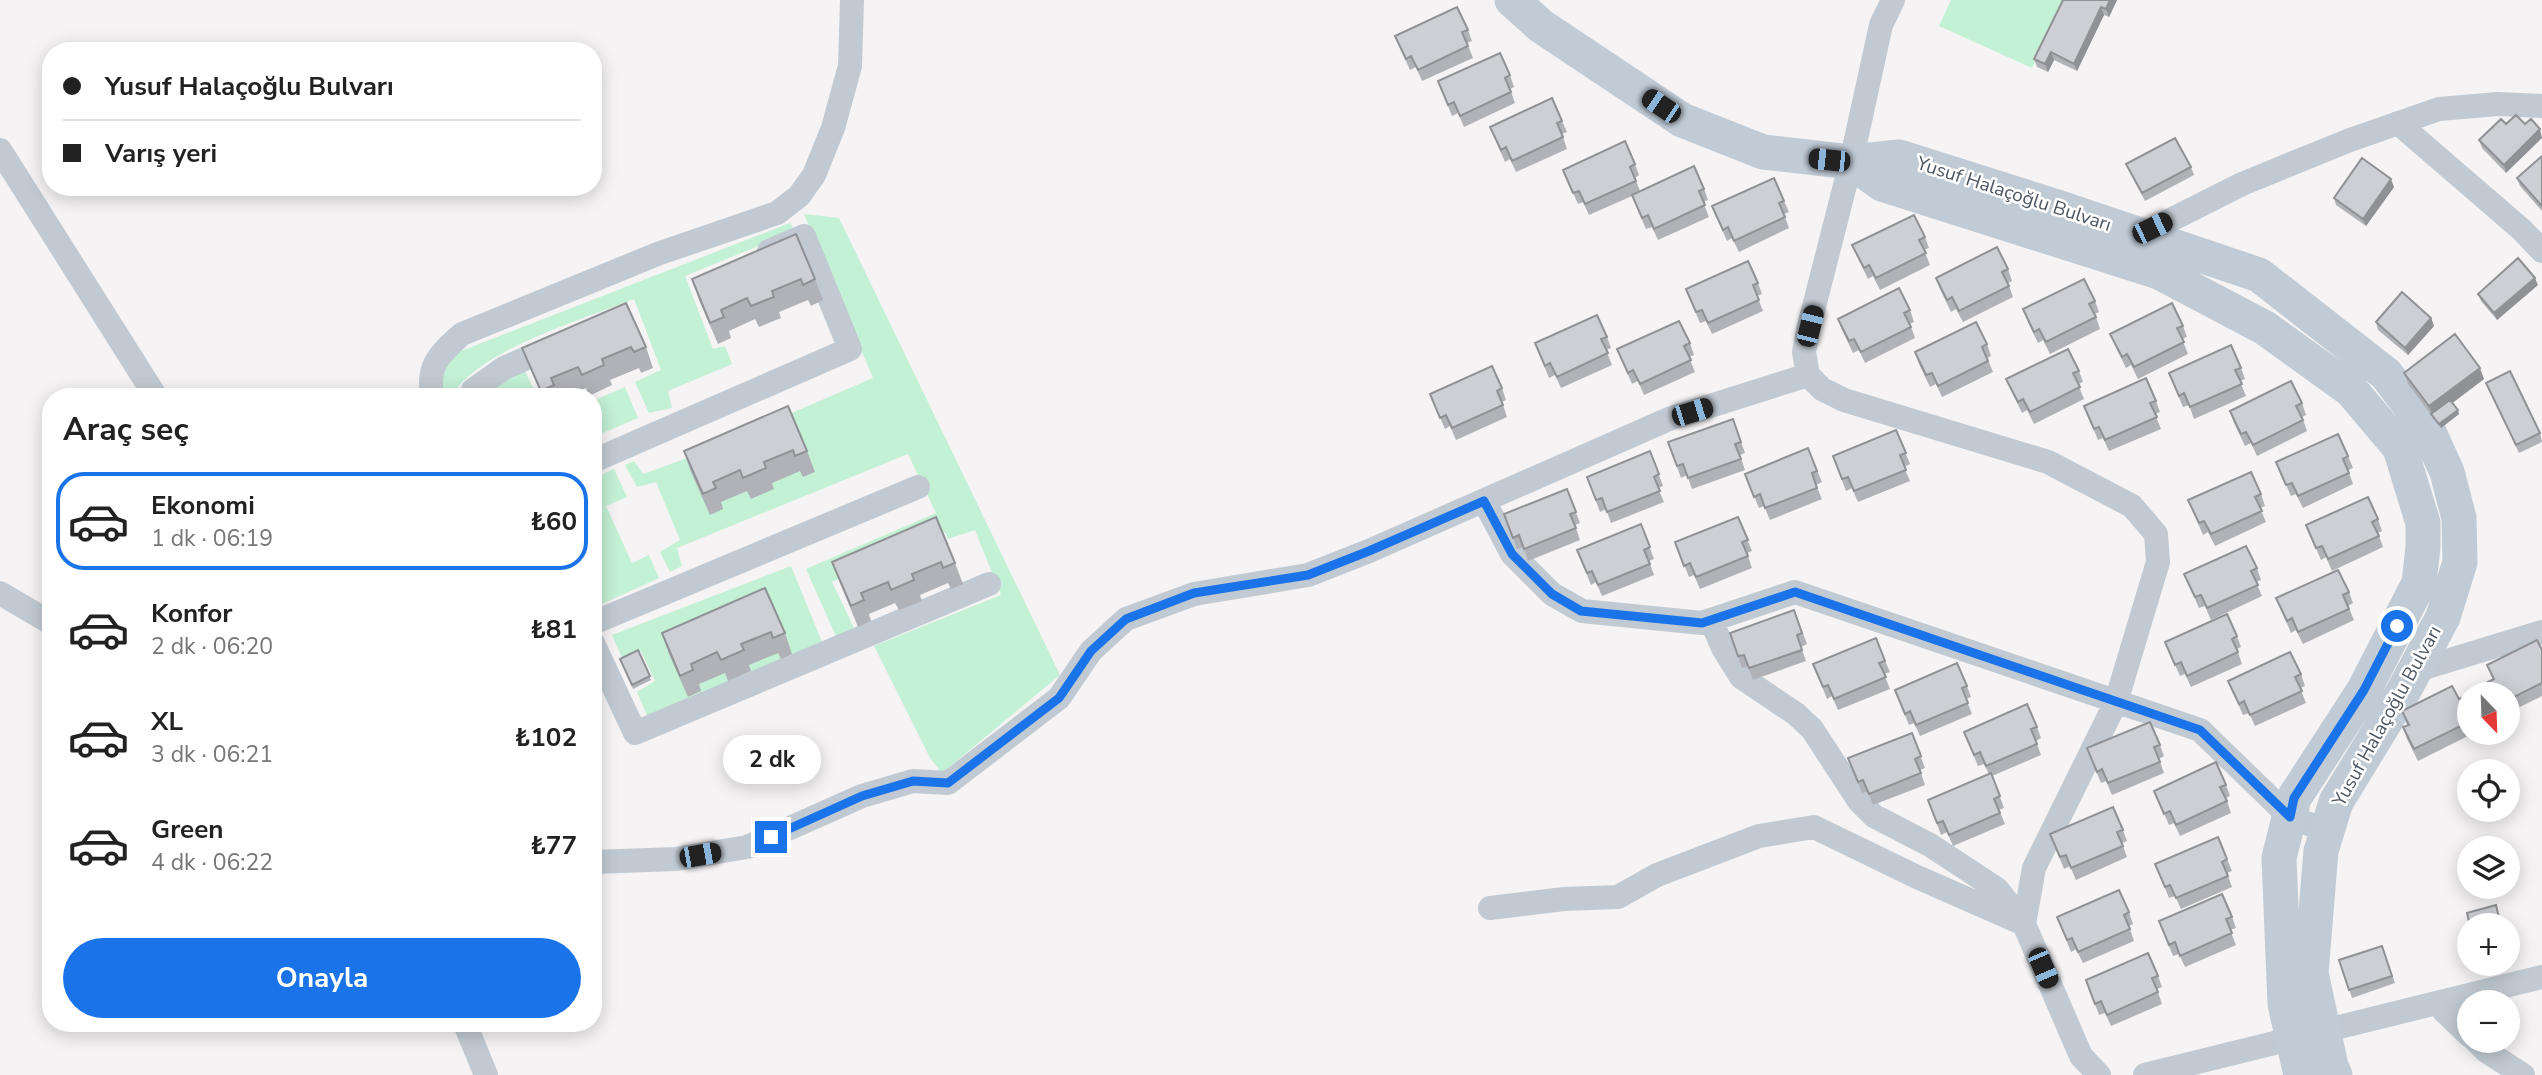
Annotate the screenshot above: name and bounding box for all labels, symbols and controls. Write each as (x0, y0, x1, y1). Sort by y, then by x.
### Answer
text: Yusuf Halaçoğlu Bulvarı (105, 69, 394, 104)
car (1638, 86, 1685, 126)
text: Varış yeri (105, 136, 217, 171)
car (1808, 147, 1851, 173)
street label: Yusuf Halaçoğlu Bulvarı (1912, 150, 2115, 238)
car (2129, 209, 2176, 247)
car (1795, 303, 1826, 349)
car (1669, 396, 1716, 428)
text: Araç seç (63, 408, 189, 451)
text: Ekonomi (151, 488, 255, 523)
icon: car (67, 490, 130, 553)
text: ₺60 (530, 504, 577, 539)
text: 1 dk · 06:19 (151, 523, 273, 554)
text: Konfor (151, 596, 232, 631)
icon: car (67, 598, 130, 661)
route start (2381, 610, 2413, 642)
text: ₺81 (530, 612, 577, 647)
street label: Yusuf Halaçoğlu Bulvarı (2326, 621, 2448, 812)
text: 2 dk · 06:20 (151, 631, 273, 662)
north arrow (2457, 682, 2520, 746)
map controls (2457, 682, 2520, 1053)
text: XL (151, 704, 183, 739)
icon: car (67, 706, 130, 769)
text: ₺102 (515, 720, 577, 755)
callout: 2 dk (722, 736, 820, 784)
text: 3 dk · 06:21 (151, 739, 273, 770)
text: 2 dk (749, 744, 795, 775)
button: locate (2457, 759, 2520, 822)
text: Green (151, 812, 224, 847)
icon: car (67, 814, 130, 877)
route end (755, 821, 787, 853)
text: ₺77 (530, 828, 577, 863)
button: layers (2457, 836, 2520, 899)
car (678, 841, 723, 869)
text: 4 dk · 06:22 (151, 847, 273, 878)
button: + (2457, 913, 2520, 976)
button: Onayla (63, 938, 581, 1018)
car (2026, 945, 2061, 991)
button: − (2457, 990, 2520, 1053)

